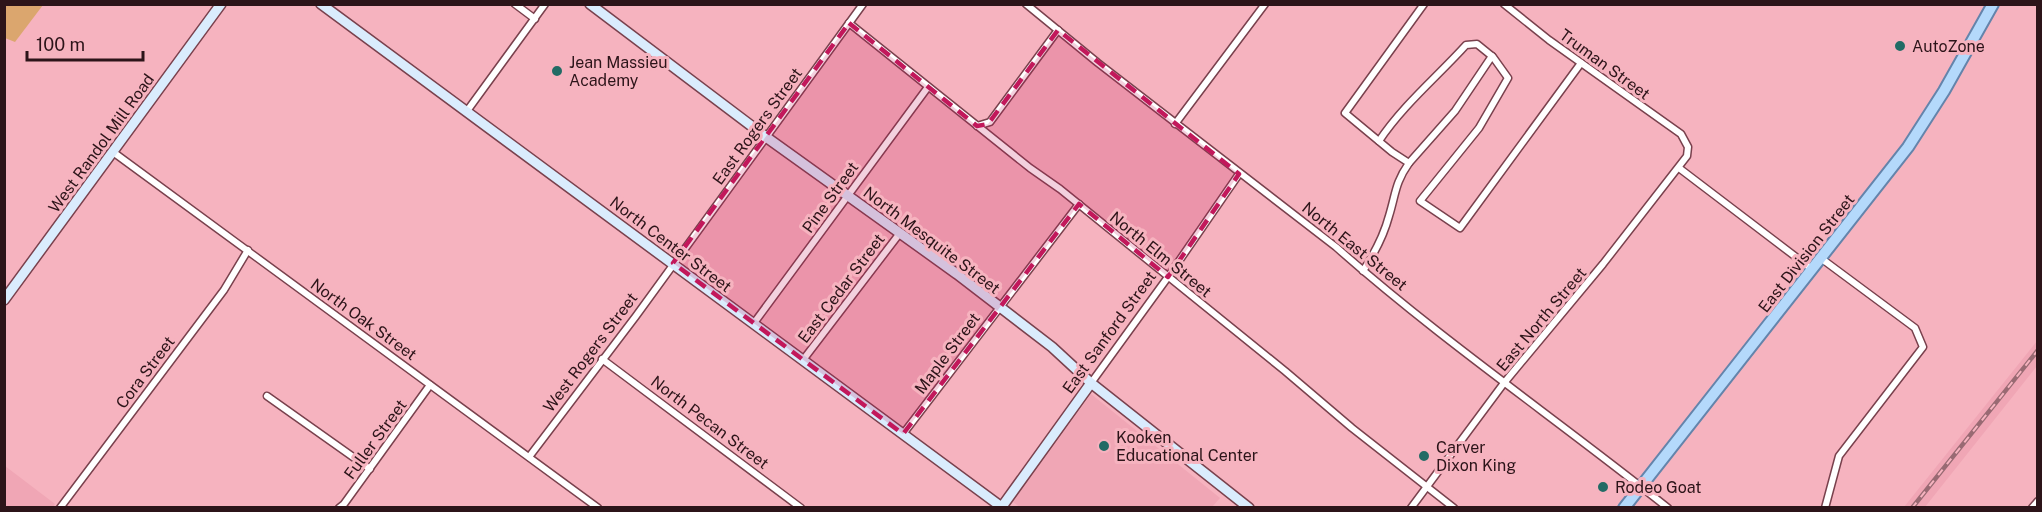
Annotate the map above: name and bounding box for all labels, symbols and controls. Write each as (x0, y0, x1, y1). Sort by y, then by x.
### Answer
scale bar (27, 24, 142, 62)
street label: Truman Street (1556, 25, 1654, 104)
text: 100 m (36, 34, 85, 55)
place label: AutoZone (1912, 37, 1985, 56)
marker: AutoZone (1893, 39, 1907, 53)
place label: Jean Massieu Academy (569, 53, 667, 90)
marker: Jean Massieu Academy (550, 64, 564, 78)
street label: East Rogers Street (709, 64, 806, 188)
street label: West Randol Mill Road (45, 70, 158, 216)
street label: Pine Street (798, 158, 863, 236)
street label: North Mesquite Street (860, 183, 1004, 298)
street label: East Division Street (1754, 190, 1858, 316)
street label: North Center Street (606, 192, 735, 296)
street label: North East Street (1298, 198, 1411, 295)
street label: North Elm Street (1106, 208, 1215, 301)
street label: East Cedar Street (794, 230, 889, 347)
street label: East North Street (1492, 264, 1590, 375)
street label: East Sanford Street (1059, 267, 1160, 397)
street label: North Oak Street (307, 275, 420, 364)
street label: West Rogers Street (539, 289, 642, 416)
street label: Maple Street (911, 309, 984, 398)
street label: Cora Street (112, 332, 179, 412)
street label: North Pecan Street (647, 372, 772, 473)
street label: Fuller Street (340, 396, 411, 483)
place label: Kooken Educational Center (1116, 428, 1258, 465)
place label: Carver Dixon King (1436, 438, 1516, 475)
marker: Kooken Educational Center (1097, 439, 1111, 453)
marker: Carver Dixon King (1417, 449, 1431, 463)
place label: Rodeo Goat (1615, 478, 1701, 497)
marker: Rodeo Goat (1596, 480, 1610, 494)

